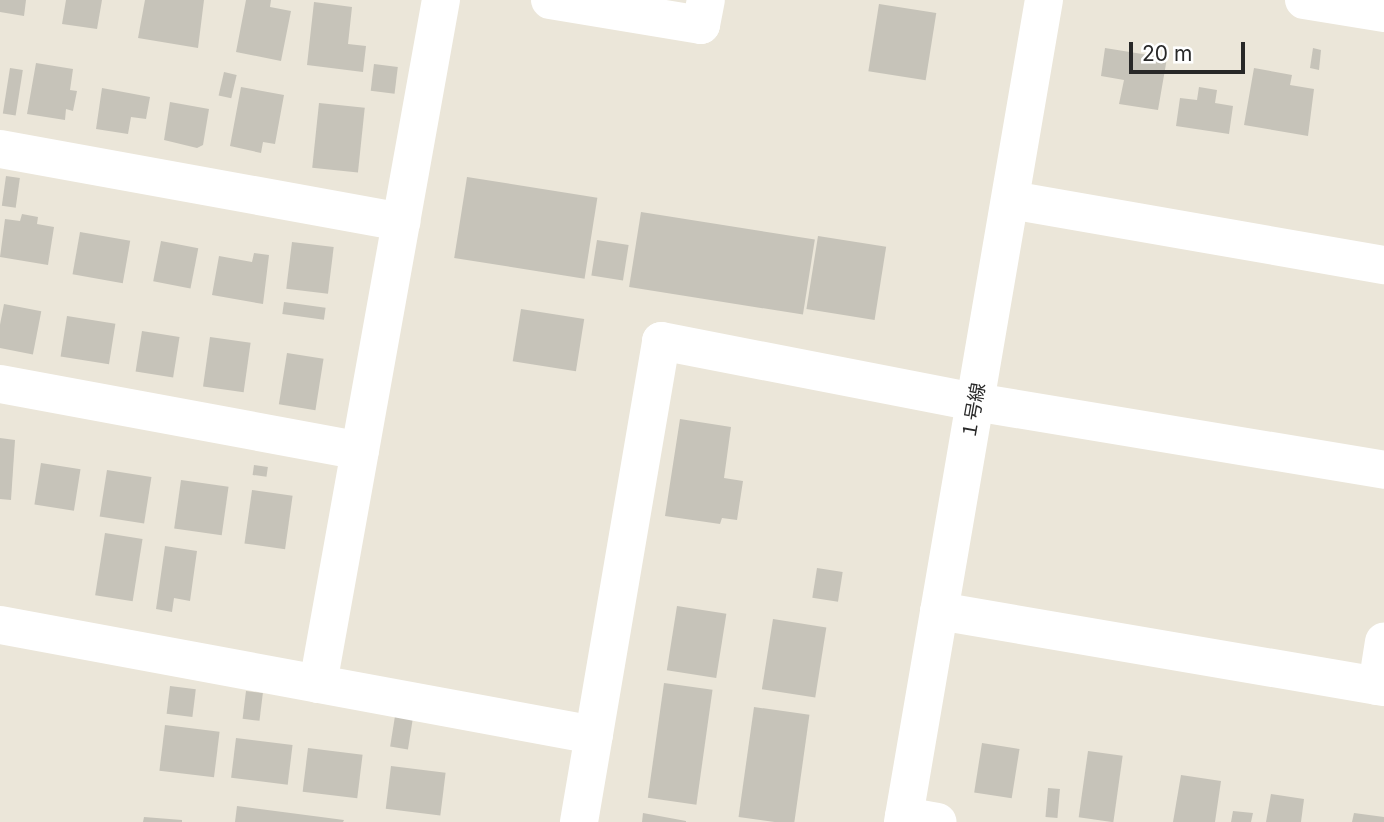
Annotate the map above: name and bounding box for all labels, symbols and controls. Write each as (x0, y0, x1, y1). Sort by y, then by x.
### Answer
scale bar (1132, 28, 1248, 72)
text: 20 m (1142, 41, 1192, 66)
street label: １号線 (958, 381, 990, 441)

